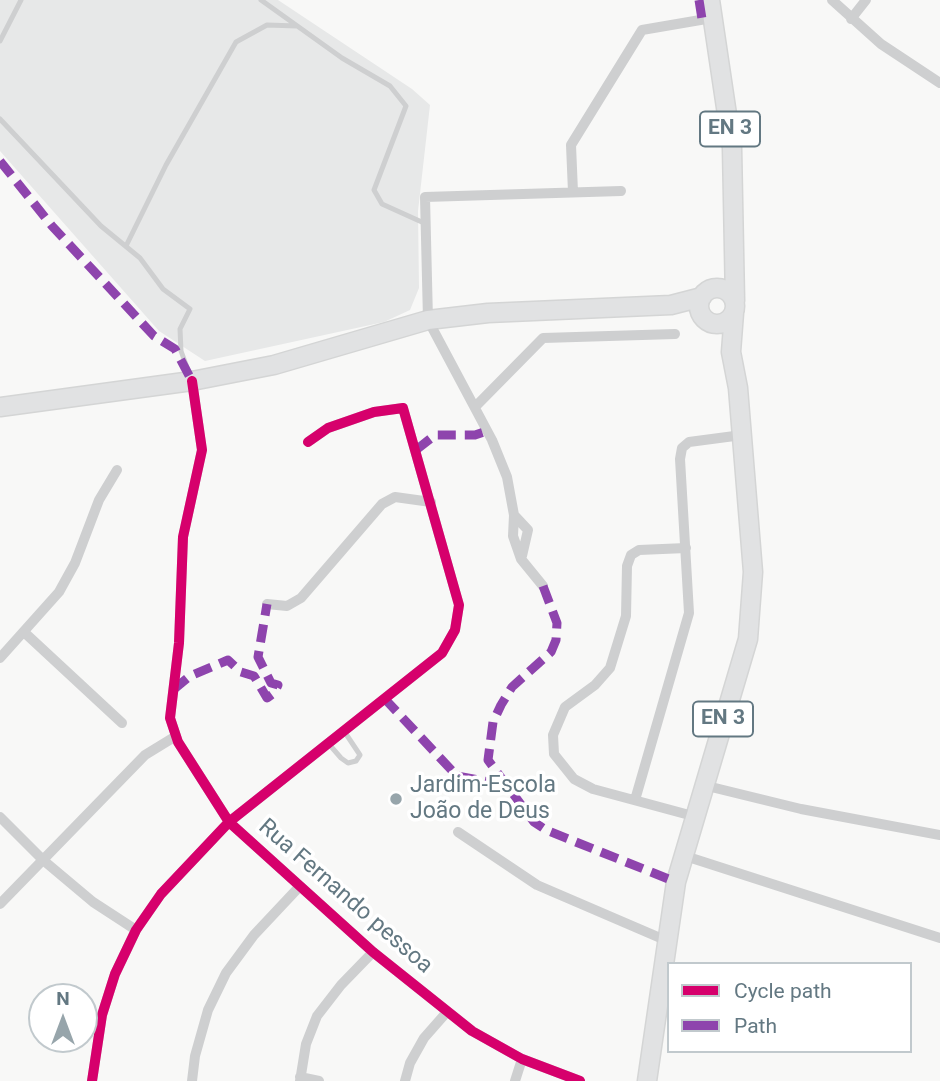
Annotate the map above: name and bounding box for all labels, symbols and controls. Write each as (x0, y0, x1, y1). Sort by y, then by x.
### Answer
road number: EN 3 (700, 111, 760, 146)
road number: EN 3 (693, 702, 753, 736)
place label: Jardim-Escola João de Deus (410, 772, 556, 826)
marker: Jardim-Escola João de Deus (388, 791, 404, 807)
street label: Rua Fernando pessoa (252, 814, 438, 980)
legend (667, 962, 912, 1053)
text: Cycle path (734, 979, 832, 1003)
north arrow (28, 983, 98, 1053)
text: N (56, 987, 70, 1010)
text: Path (734, 1014, 777, 1038)

